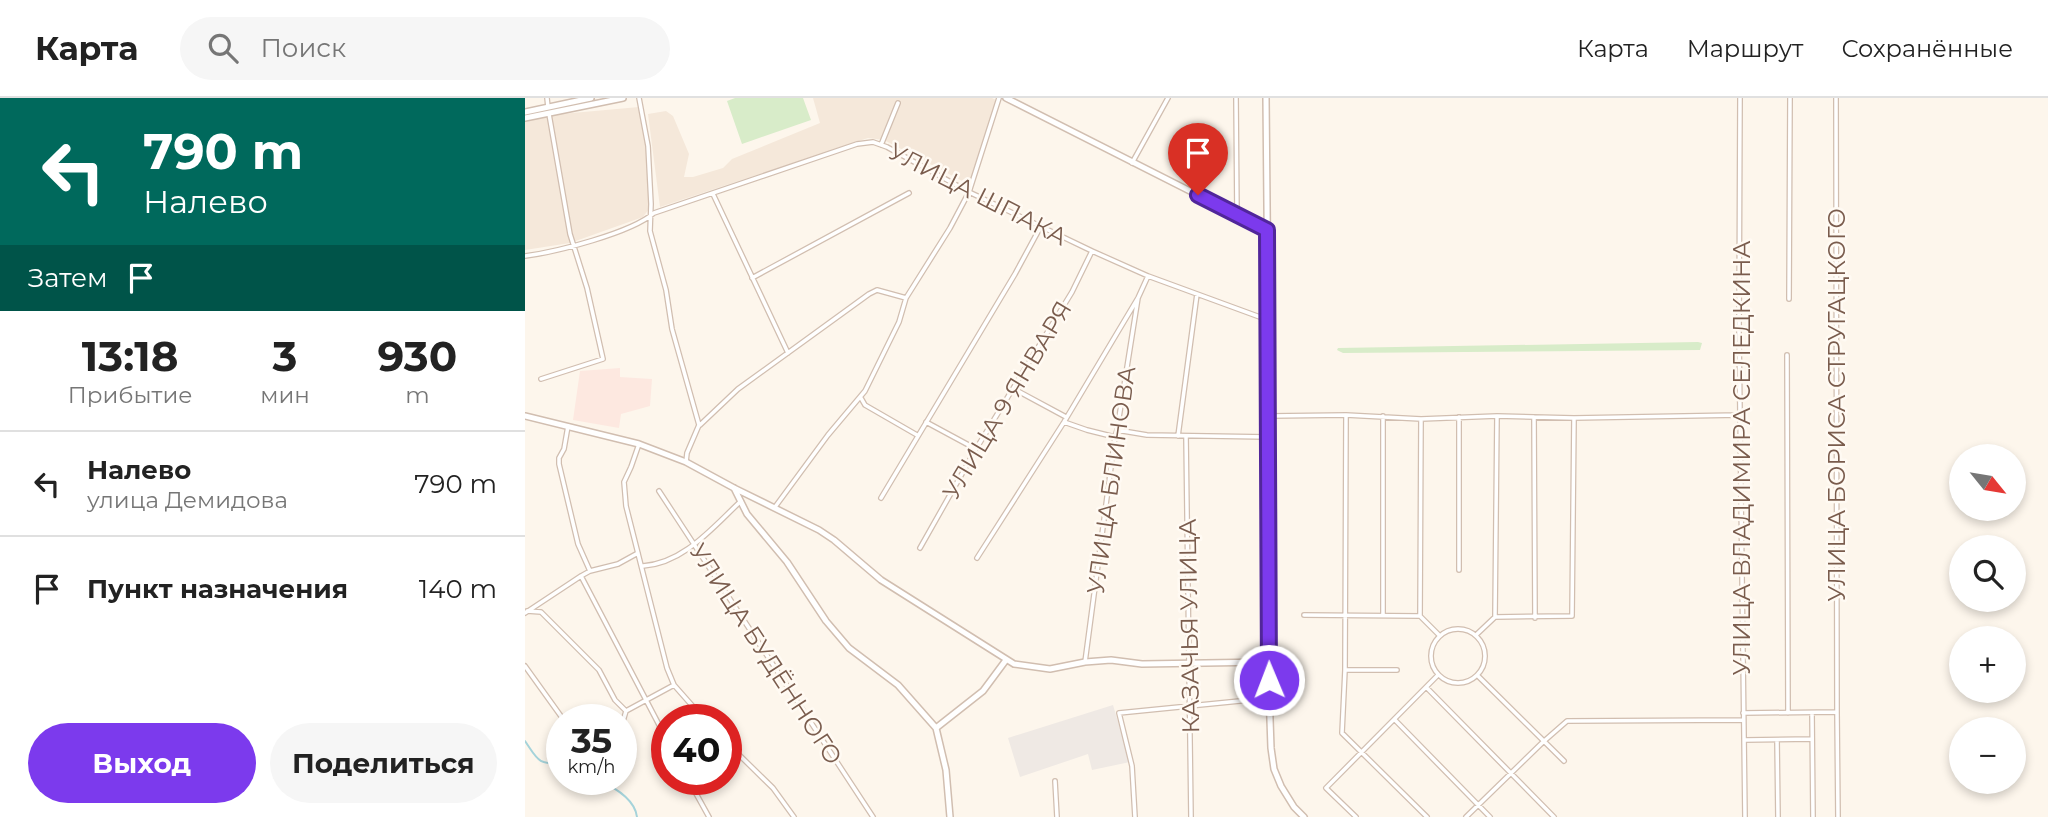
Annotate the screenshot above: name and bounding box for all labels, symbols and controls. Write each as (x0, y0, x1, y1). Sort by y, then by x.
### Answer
search box (180, 17, 670, 80)
text: Карта (35, 28, 138, 68)
icon: search (204, 29, 242, 67)
text: Поиск (260, 32, 346, 64)
text: Карта (1577, 34, 1649, 63)
text: Маршрут (1687, 34, 1803, 63)
text: Сохранённые (1841, 34, 2013, 63)
text: 790 m (143, 122, 303, 181)
pin (1168, 123, 1228, 195)
icon: left (28, 126, 119, 217)
icon: arrive (1179, 134, 1217, 172)
street label: УЛИЦА ШПАКА (884, 137, 1072, 252)
text: Налево (143, 182, 268, 221)
street label: УЛИЦА БОРИСА СТРУГАЦКОГО (1822, 208, 1851, 602)
street label: УЛИЦА ВЛАДИМИРА СЕЛЕДКИНА (1727, 240, 1756, 676)
icon: arrive (122, 259, 160, 297)
text: Затем (28, 262, 108, 294)
street label: УЛИЦА 9 ЯНВАРЯ (936, 296, 1078, 504)
text: 13:18 (82, 330, 178, 382)
text: 3 (273, 330, 297, 382)
text: 930 (378, 330, 457, 382)
street label: УЛИЦА БЛИНОВА (1081, 364, 1141, 596)
text: Прибытие (68, 381, 192, 409)
text: мин (260, 381, 310, 409)
text: m (405, 381, 430, 409)
north arrow (1949, 444, 2027, 522)
map controls (1949, 444, 2026, 794)
text: Налево (87, 454, 191, 486)
icon: left (28, 465, 66, 503)
text: 790 m (414, 468, 497, 500)
text: улица Демидова (87, 486, 288, 514)
street label: КАЗАЧЬЯ УЛИЦА (1173, 518, 1205, 734)
button: search (1949, 535, 2026, 612)
street label: УЛИЦА БУДЁННОГО (684, 538, 848, 770)
icon: arrive (28, 570, 66, 608)
text: Пункт назначения (87, 573, 348, 605)
text: 140 m (419, 573, 497, 605)
button: + (1949, 626, 2026, 703)
position arrow (1232, 643, 1306, 717)
speed limit sign: 40 (651, 704, 742, 795)
button: − (1949, 717, 2026, 794)
text: 35 (571, 719, 612, 762)
button: Выход (28, 723, 256, 803)
button: Поделиться (270, 723, 497, 803)
text: km/h (567, 756, 616, 778)

